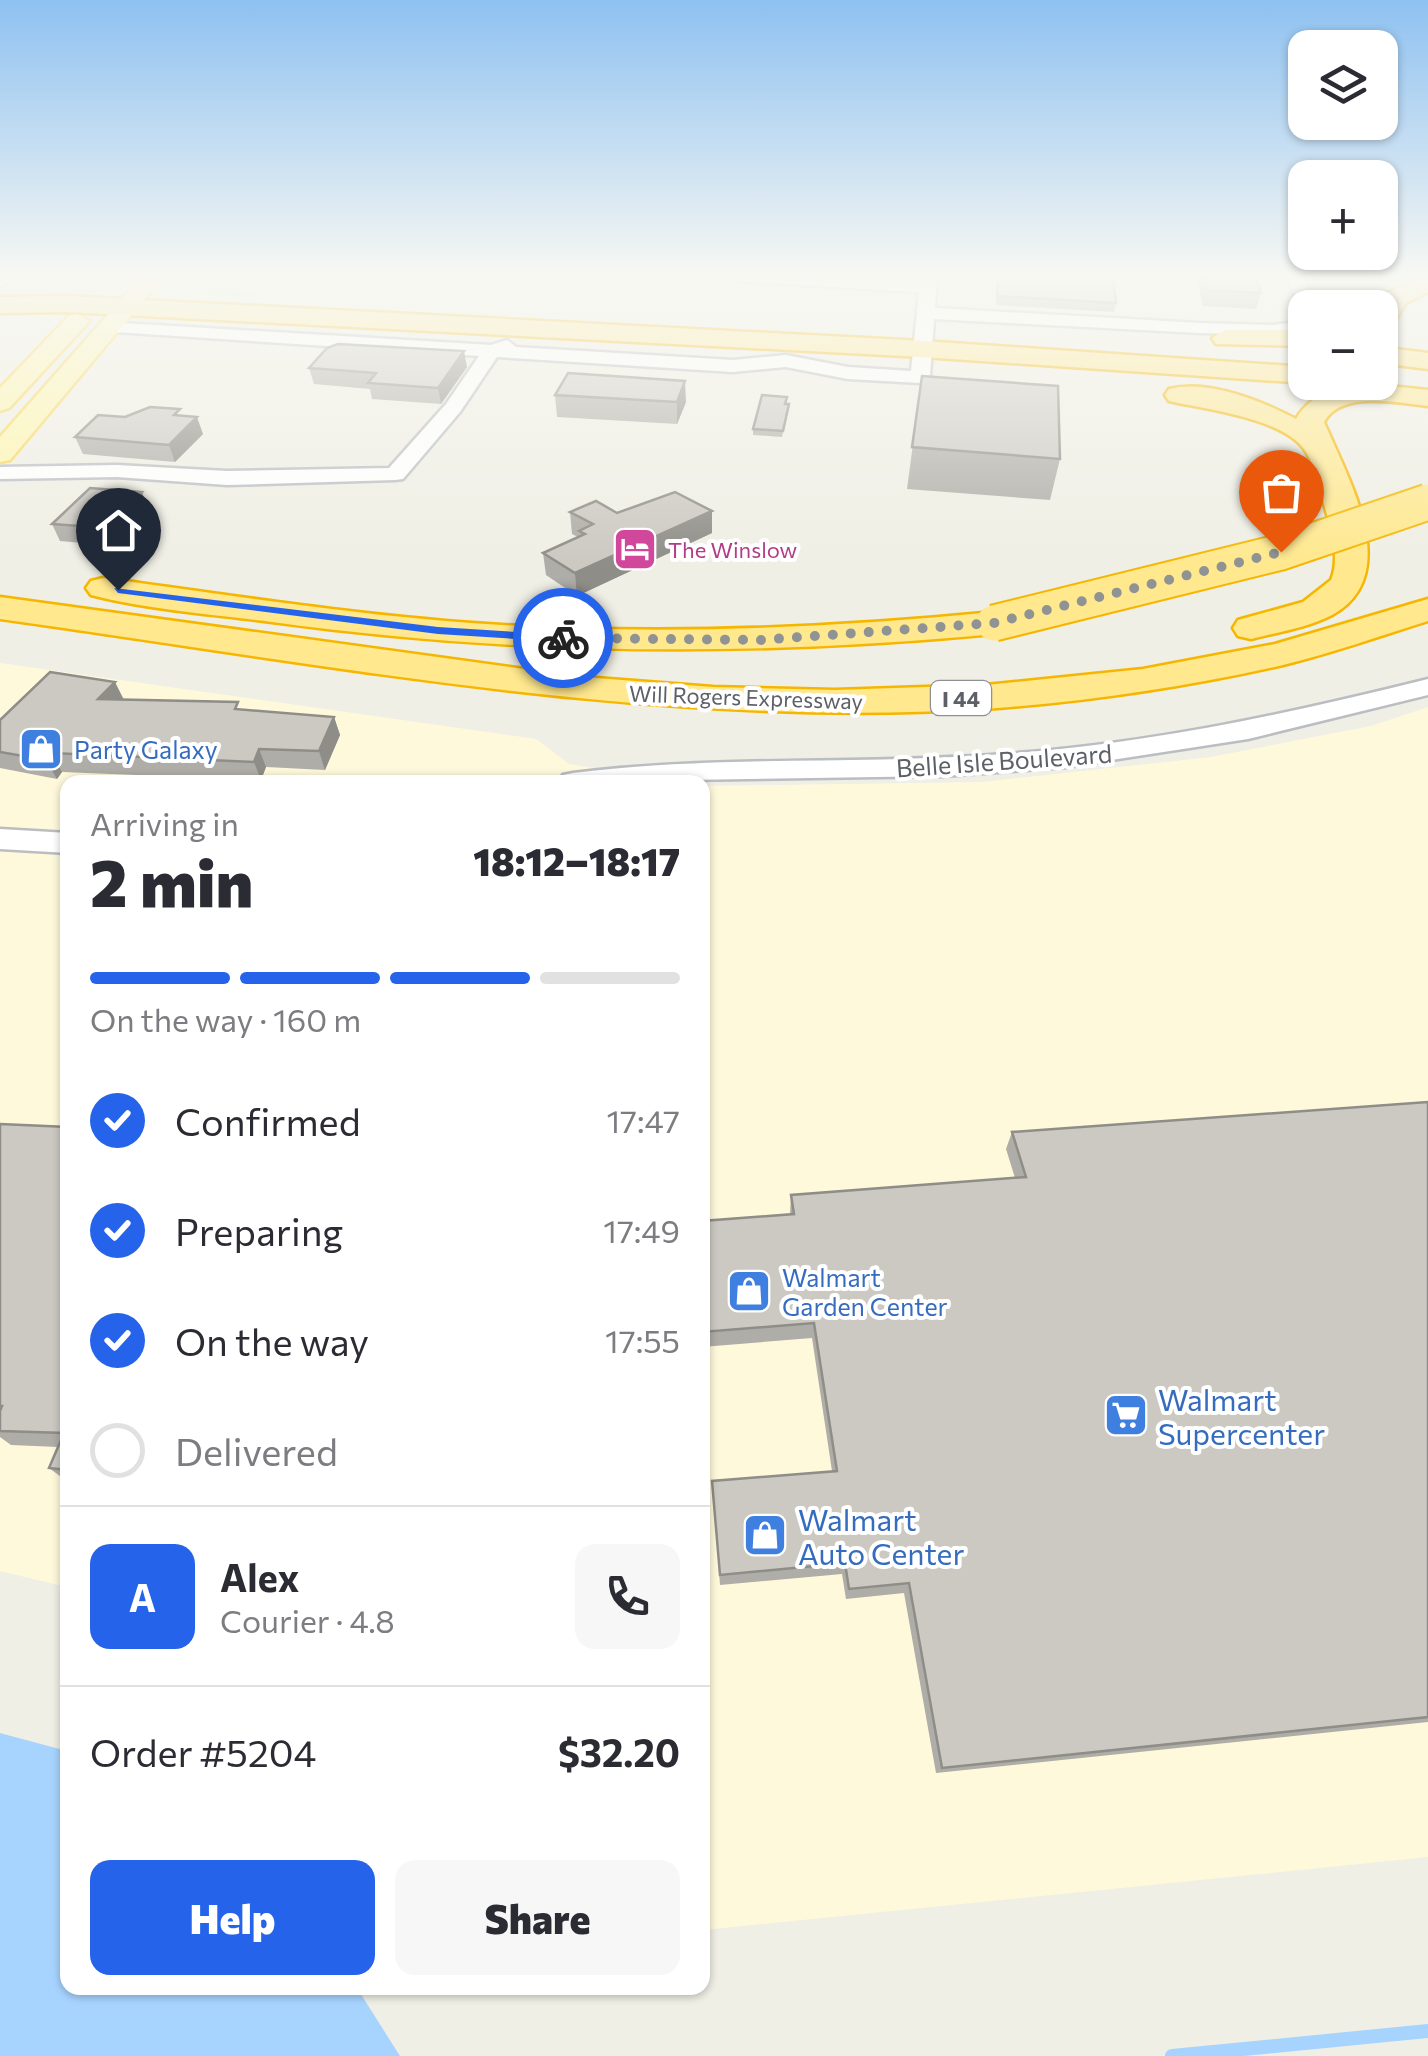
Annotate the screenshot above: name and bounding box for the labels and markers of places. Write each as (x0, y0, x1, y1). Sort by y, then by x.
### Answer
pin (1239, 450, 1324, 553)
pin (76, 488, 161, 591)
hotel icon: The Winslow (612, 526, 658, 572)
place label: The Winslow (668, 536, 798, 563)
shop icon: Party Galaxy (18, 726, 64, 772)
place label: Party Galaxy (74, 734, 218, 764)
place label: Walmart Garden Center (782, 1262, 948, 1321)
shop icon: Walmart Garden Center (726, 1268, 772, 1314)
place label: Walmart Supercenter (1158, 1380, 1325, 1451)
supermarket icon: Walmart Supercenter (1103, 1392, 1149, 1438)
place label: Walmart Auto Center (798, 1500, 964, 1571)
shop icon: Walmart Auto Center (742, 1512, 788, 1558)

